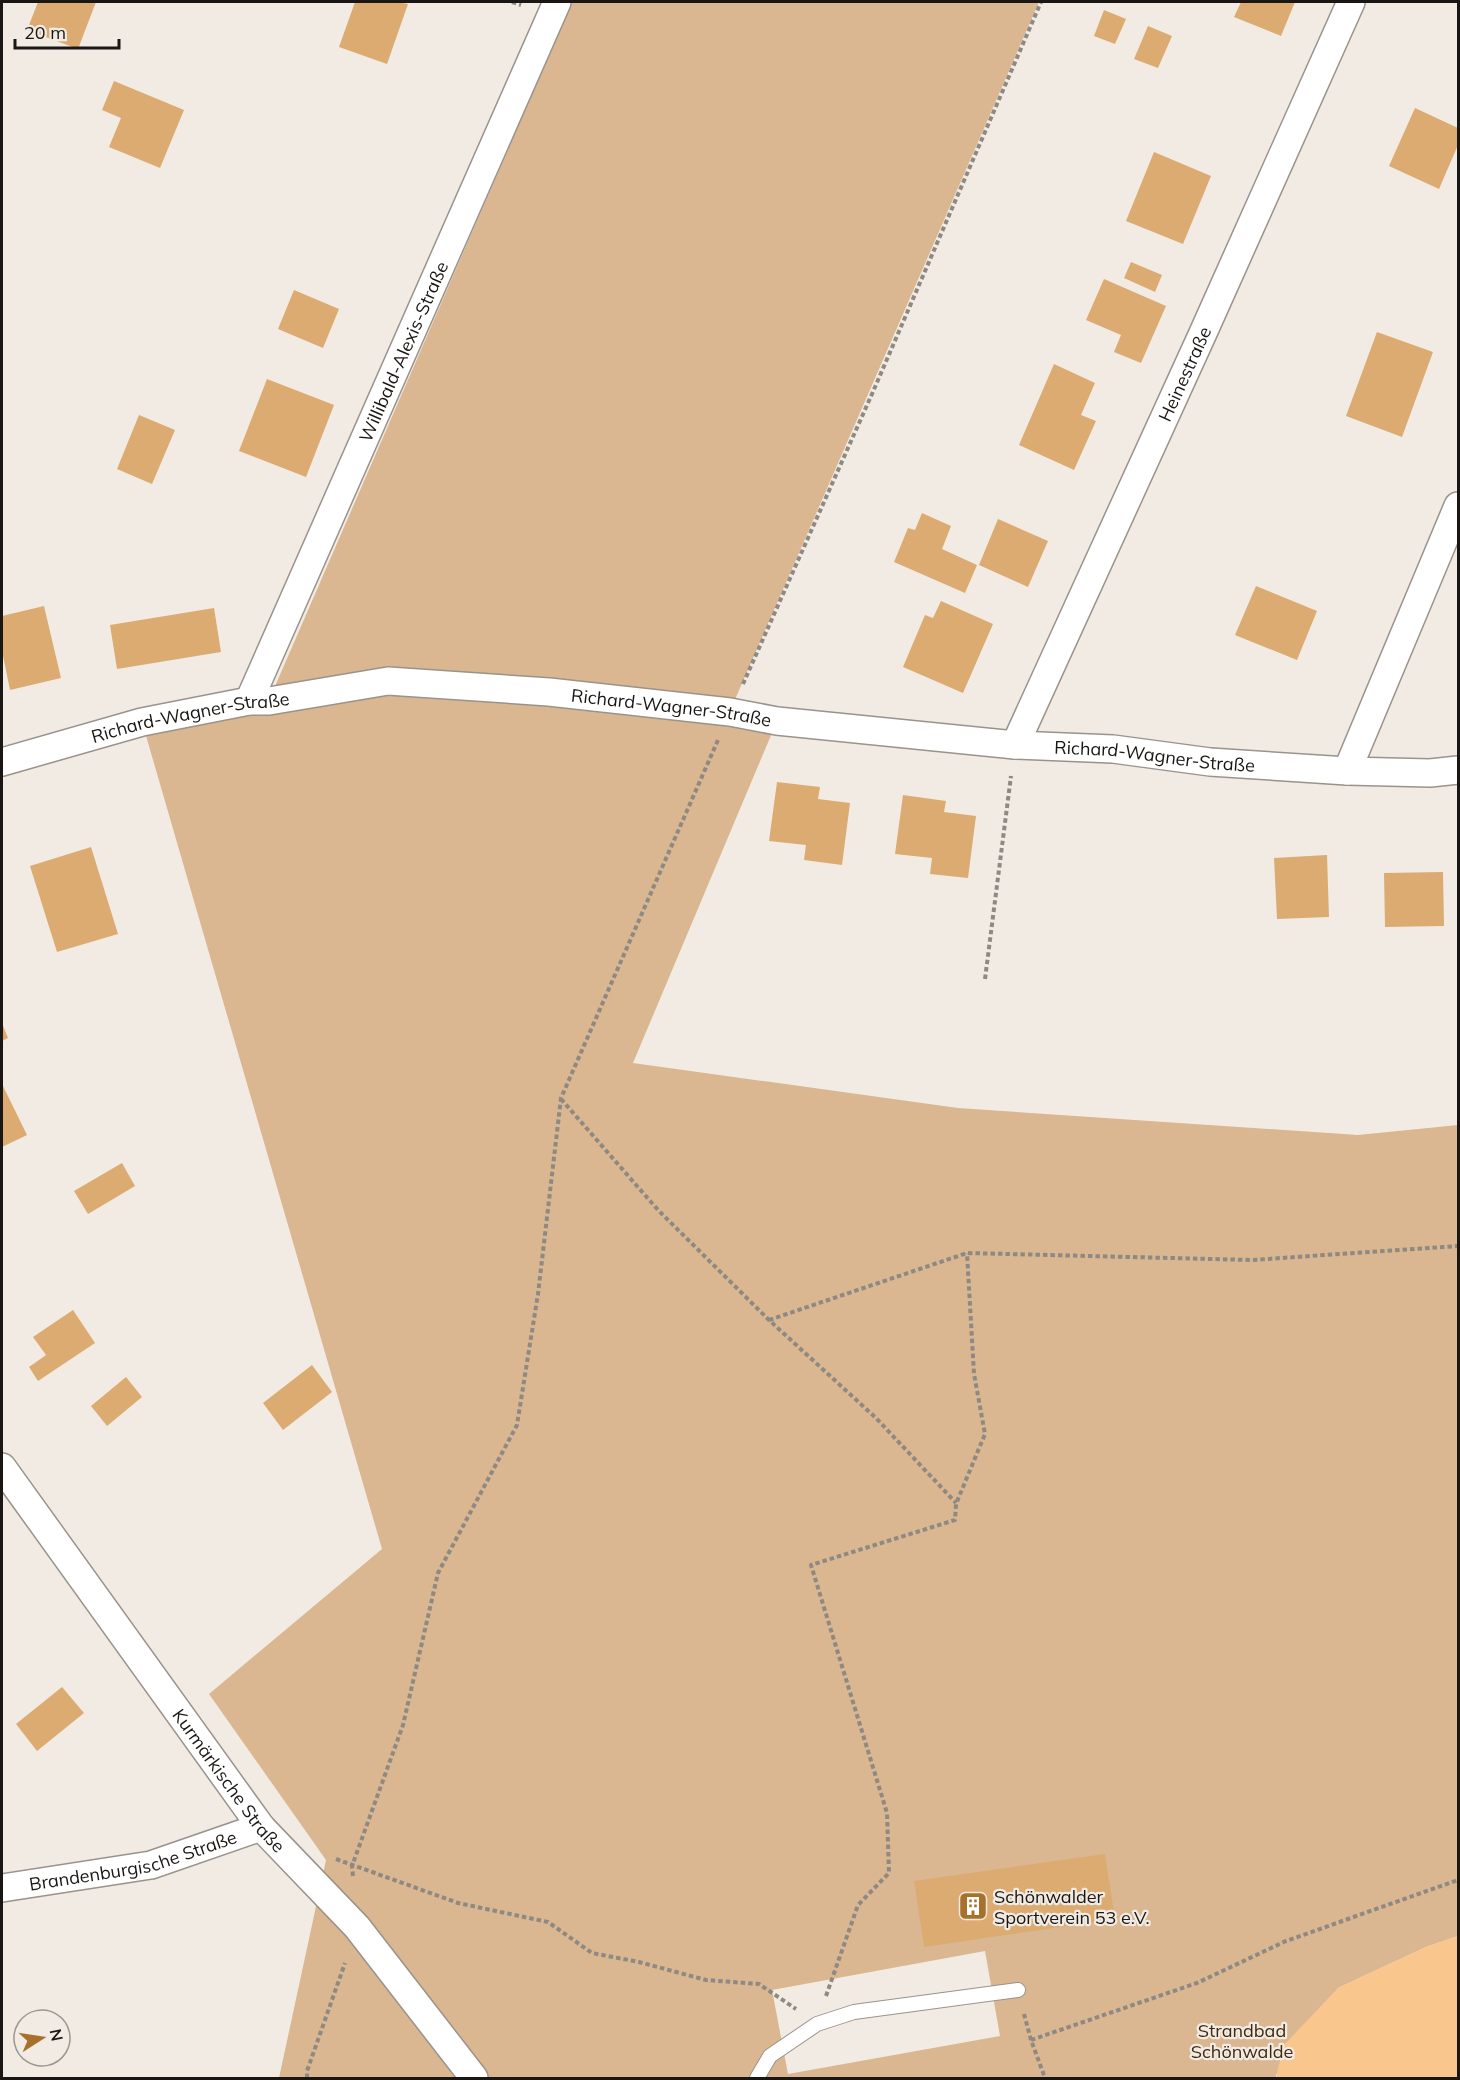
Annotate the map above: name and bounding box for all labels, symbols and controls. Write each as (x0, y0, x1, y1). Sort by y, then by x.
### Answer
scale bar (15, 12, 118, 50)
text: 20 m (24, 21, 66, 44)
street label: Willibald-Alexis-Straße (353, 258, 453, 445)
street label: Heinestraße (1153, 323, 1216, 425)
street label: Richard-Wagner-Straße (570, 683, 773, 731)
street label: Richard-Wagner-Straße (88, 686, 291, 747)
street label: Richard-Wagner-Straße (1054, 735, 1256, 776)
street label: Kurmärkische Straße (168, 1704, 290, 1857)
street label: Brandenburgische Straße (27, 1825, 240, 1895)
place label: Schönwalder Sportverein 53 e.V. (994, 1885, 1150, 1929)
building icon: Schönwalder Sportverein 53 e.V. (957, 1890, 989, 1922)
north arrow (12, 2008, 72, 2068)
park label: Strandbad Schönwalde (1191, 2019, 1293, 2063)
text: N (46, 2027, 68, 2043)

